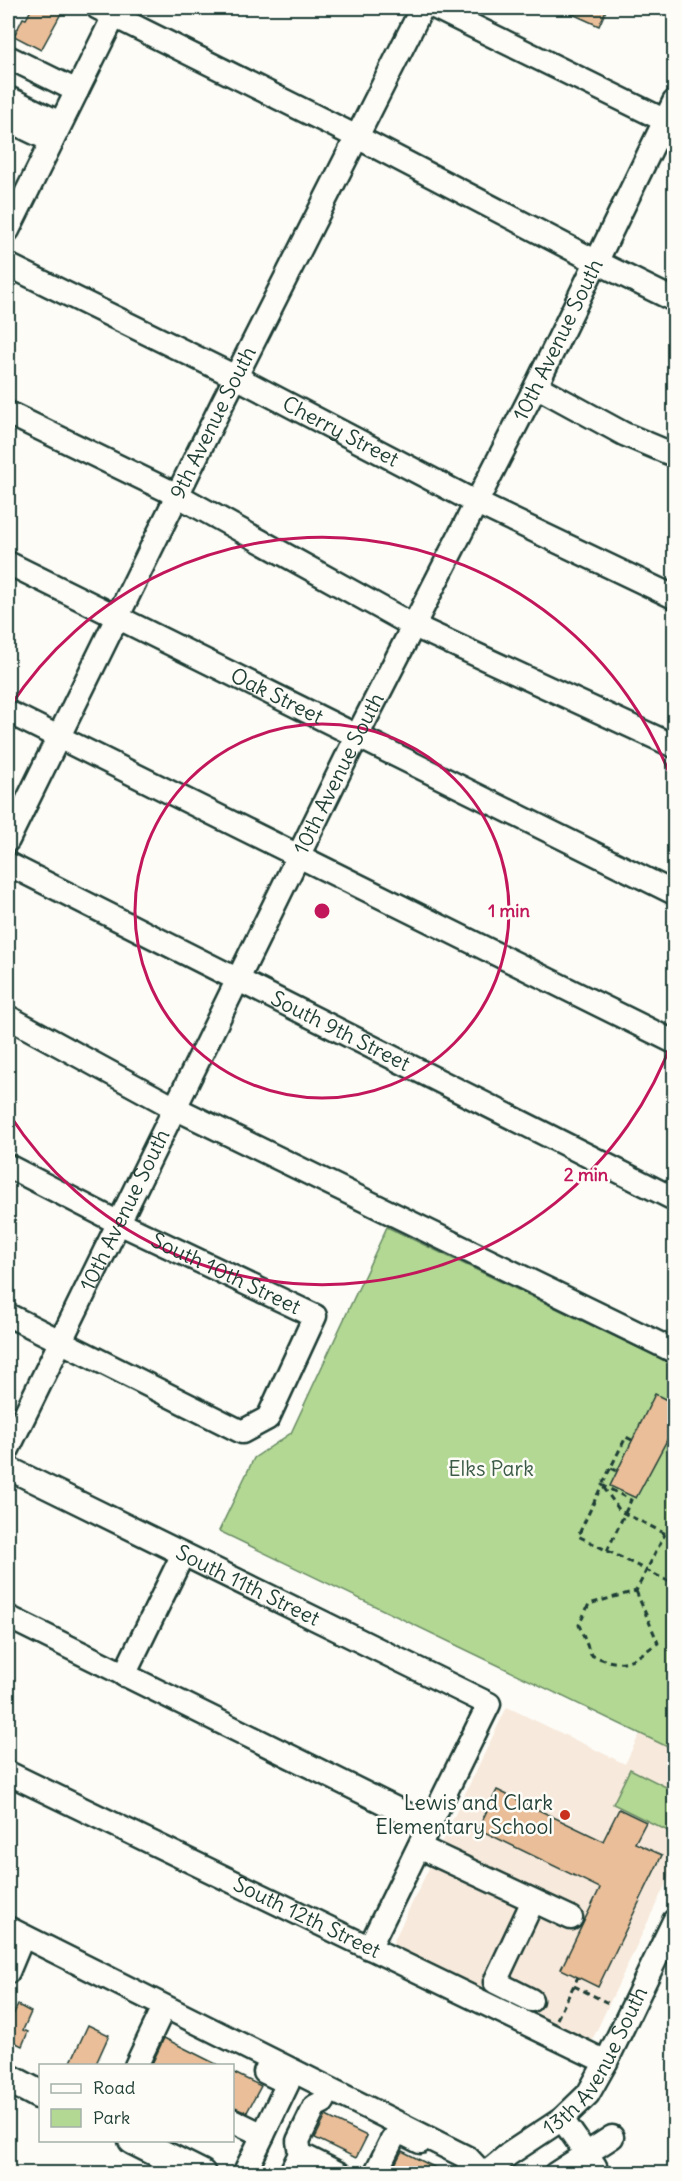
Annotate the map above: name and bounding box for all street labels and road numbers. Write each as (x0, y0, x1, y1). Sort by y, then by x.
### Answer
street label: 10th Avenue South (507, 254, 609, 425)
street label: 9th Avenue South (164, 342, 262, 503)
street label: Cherry Street (278, 390, 404, 473)
street label: Oak Street (226, 661, 328, 730)
street label: 10th Avenue South (287, 688, 390, 859)
street label: South 9th Street (266, 984, 415, 1077)
street label: 10th Avenue South (74, 1125, 175, 1295)
street label: South 10th Street (147, 1226, 305, 1320)
street label: South 11th Street (172, 1538, 324, 1632)
street label: South 12th Street (229, 1870, 385, 1964)
street label: 13th Avenue South (537, 1982, 653, 2141)

